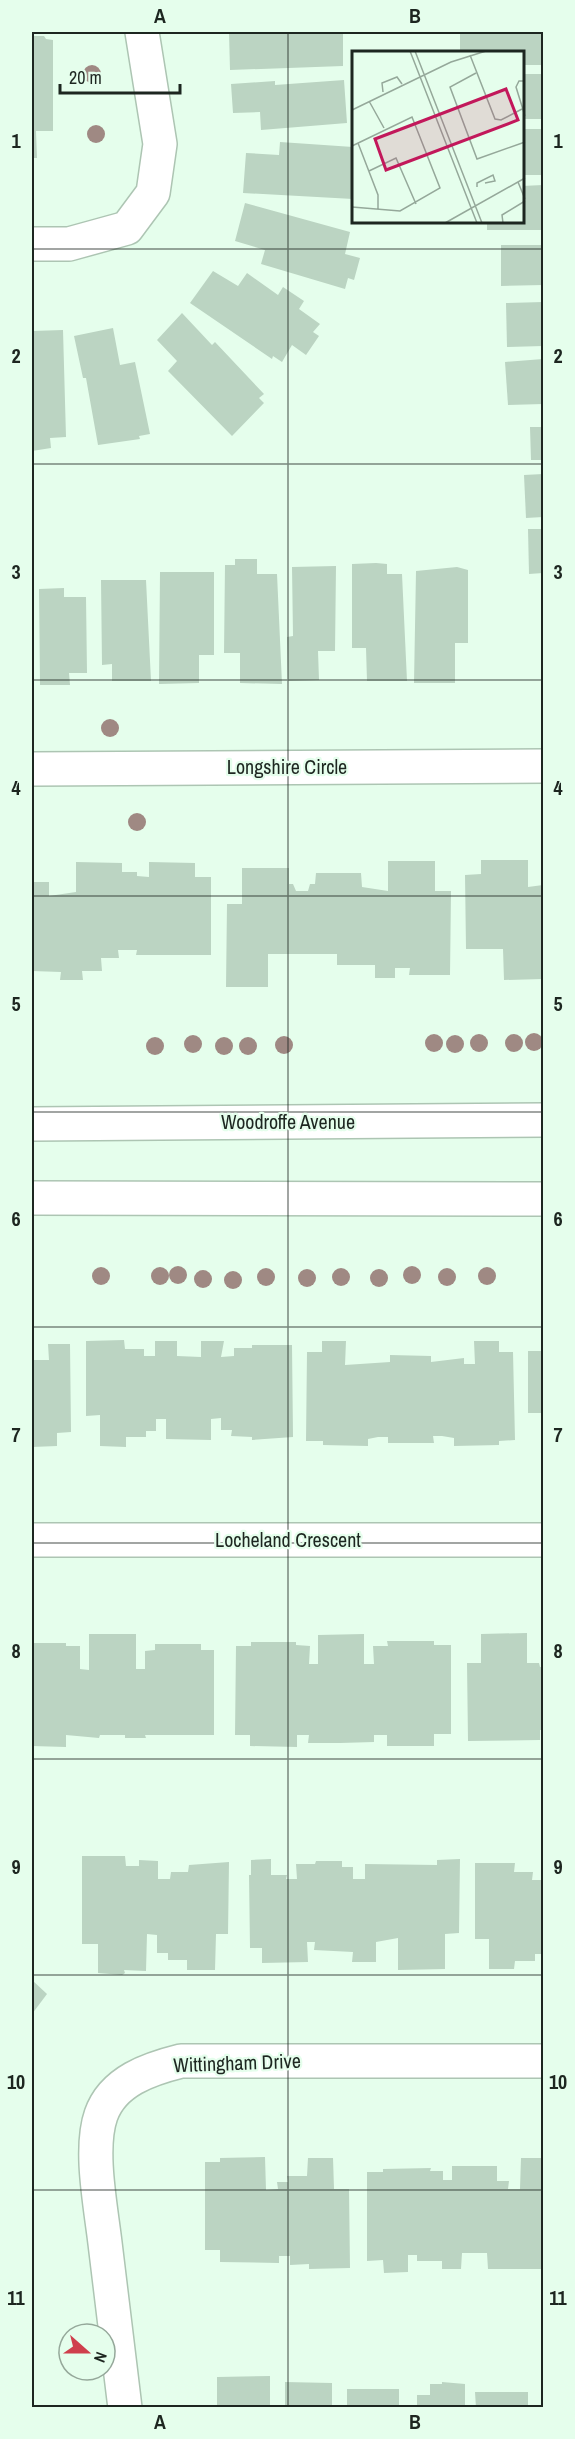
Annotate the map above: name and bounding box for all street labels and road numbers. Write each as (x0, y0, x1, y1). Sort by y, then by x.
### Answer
street label: Longshire Circle (227, 753, 347, 780)
street label: Woodroffe Avenue (221, 1108, 355, 1135)
street label: Locheland Crescent (215, 1526, 361, 1553)
street label: Wittingham Drive (173, 2047, 301, 2078)

